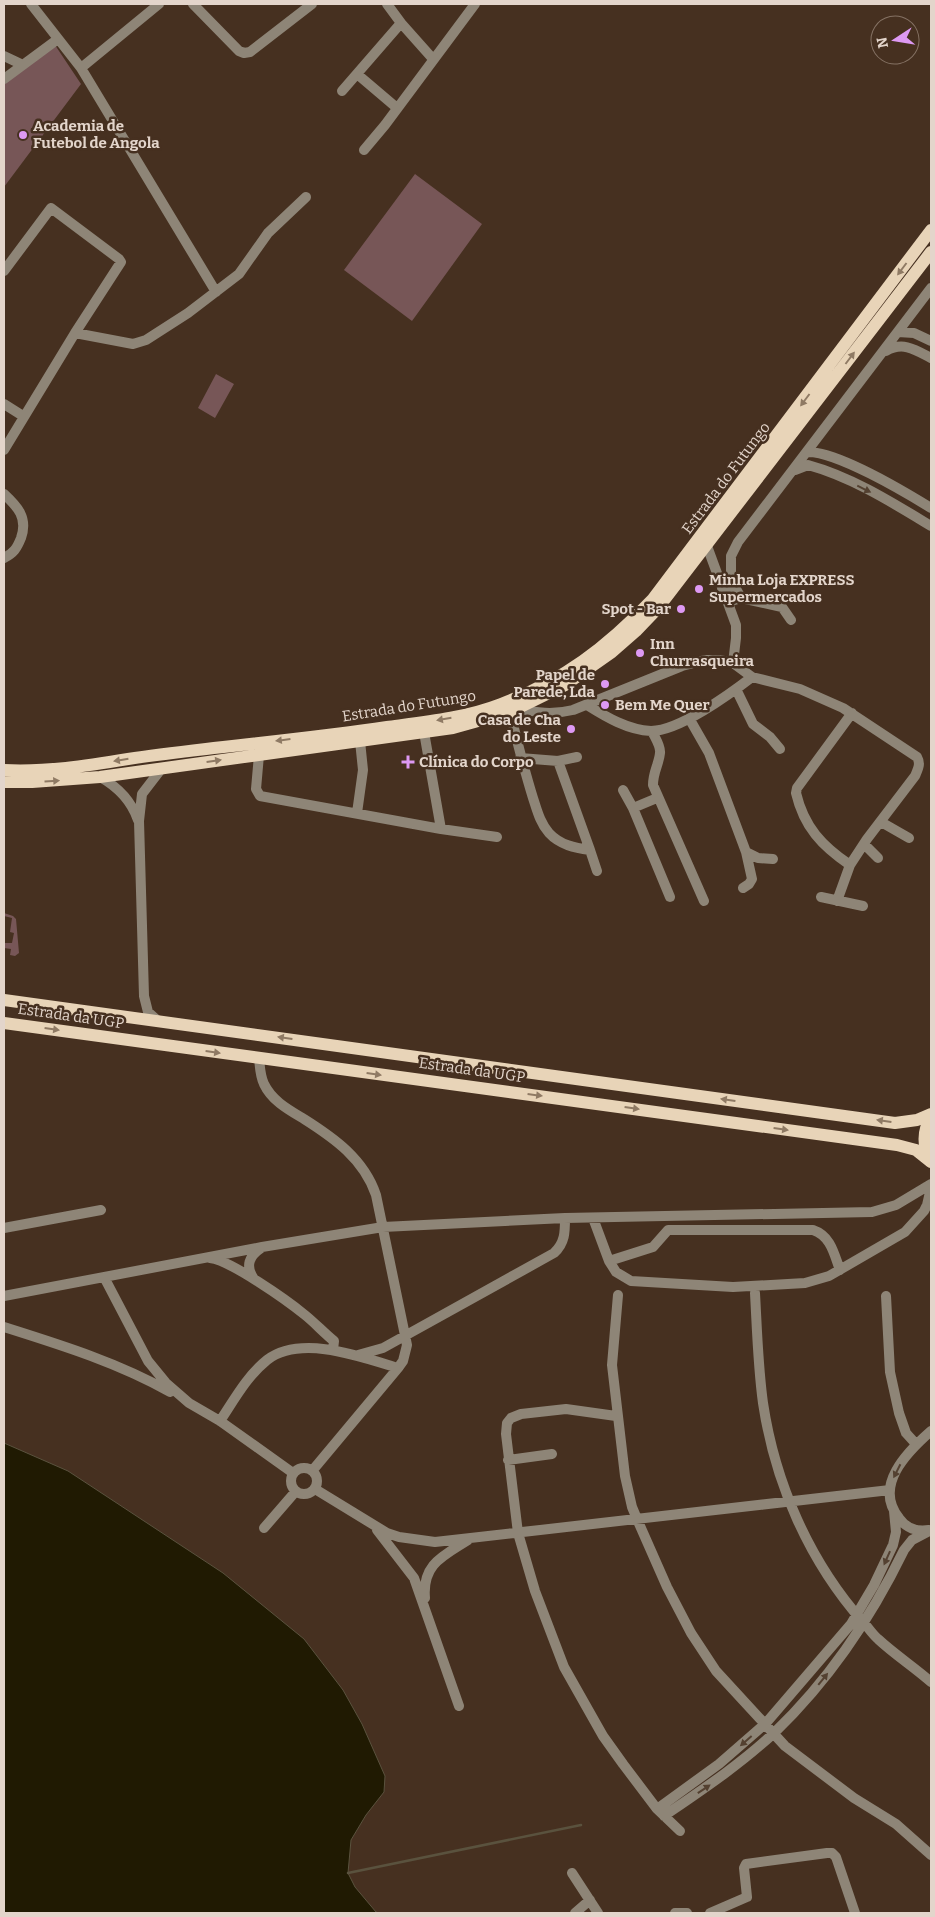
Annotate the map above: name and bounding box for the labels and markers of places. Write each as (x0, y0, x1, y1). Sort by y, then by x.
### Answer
place label: Academia de Futebol de Angola (33, 117, 160, 152)
marker: Academia de Futebol de Angola (17, 129, 29, 141)
place label: Minha Loja EXPRESS Supermercados (709, 571, 854, 606)
marker: Minha Loja EXPRESS Supermercados (693, 583, 705, 595)
place label: Spot - Bar (602, 600, 671, 618)
marker: Spot - Bar (675, 603, 687, 615)
place label: Inn Churrasqueira (650, 635, 755, 670)
marker: Inn Churrasqueira (634, 647, 646, 659)
place label: Papel de Parede, Lda (513, 666, 596, 701)
marker: Papel de Parede, Lda (599, 678, 611, 690)
place label: Bem Me Quer (615, 696, 710, 714)
marker: Bem Me Quer (599, 699, 611, 711)
place label: Casa de Cha do Leste (478, 711, 562, 746)
marker: Casa de Cha do Leste (565, 723, 577, 735)
place label: Clínica do Corpo (419, 753, 534, 771)
marker: Clínica do Corpo (401, 755, 415, 769)

